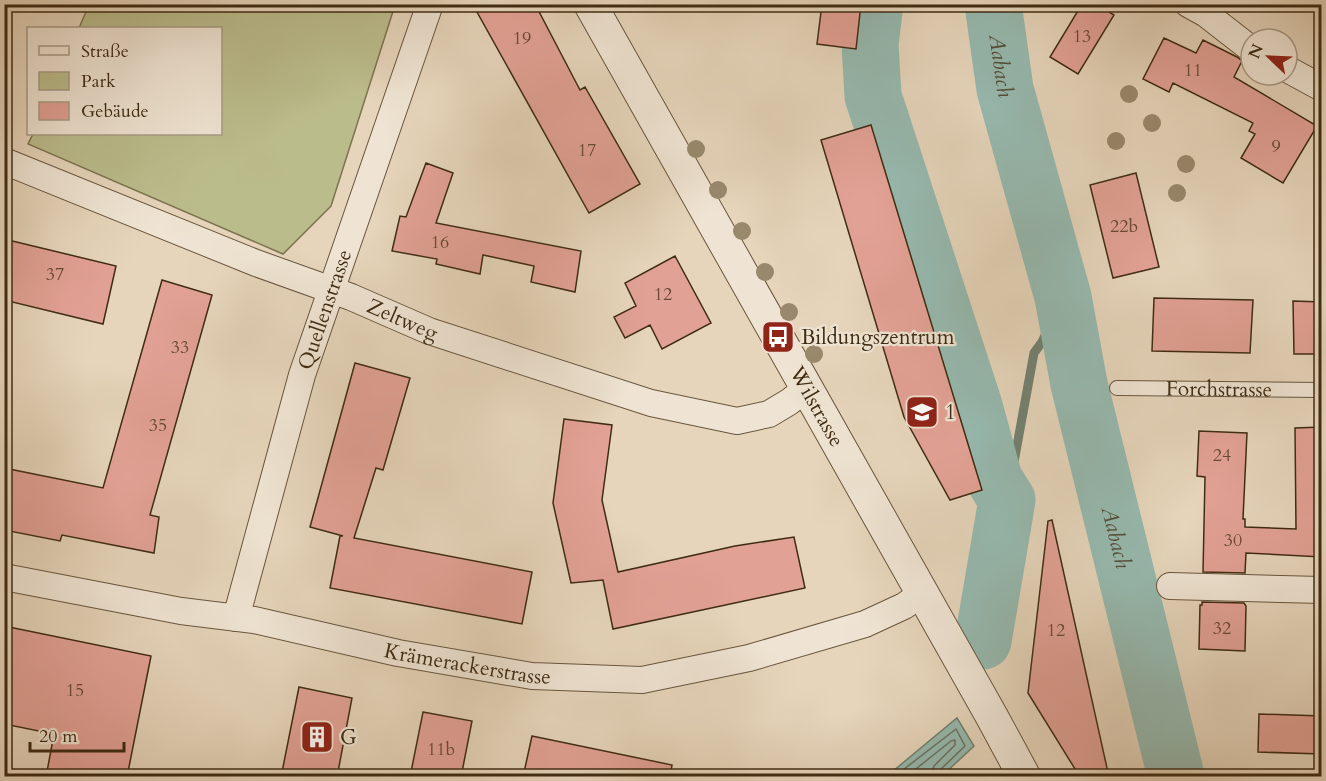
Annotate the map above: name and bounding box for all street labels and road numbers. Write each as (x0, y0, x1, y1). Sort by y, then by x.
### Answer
street label: Quellenstrasse (291, 246, 359, 374)
street label: Zeltweg (362, 292, 442, 348)
street label: Wilstrasse (782, 360, 851, 452)
street label: Forchstrasse (1166, 374, 1272, 405)
street label: Krämerackerstrasse (381, 636, 551, 692)

